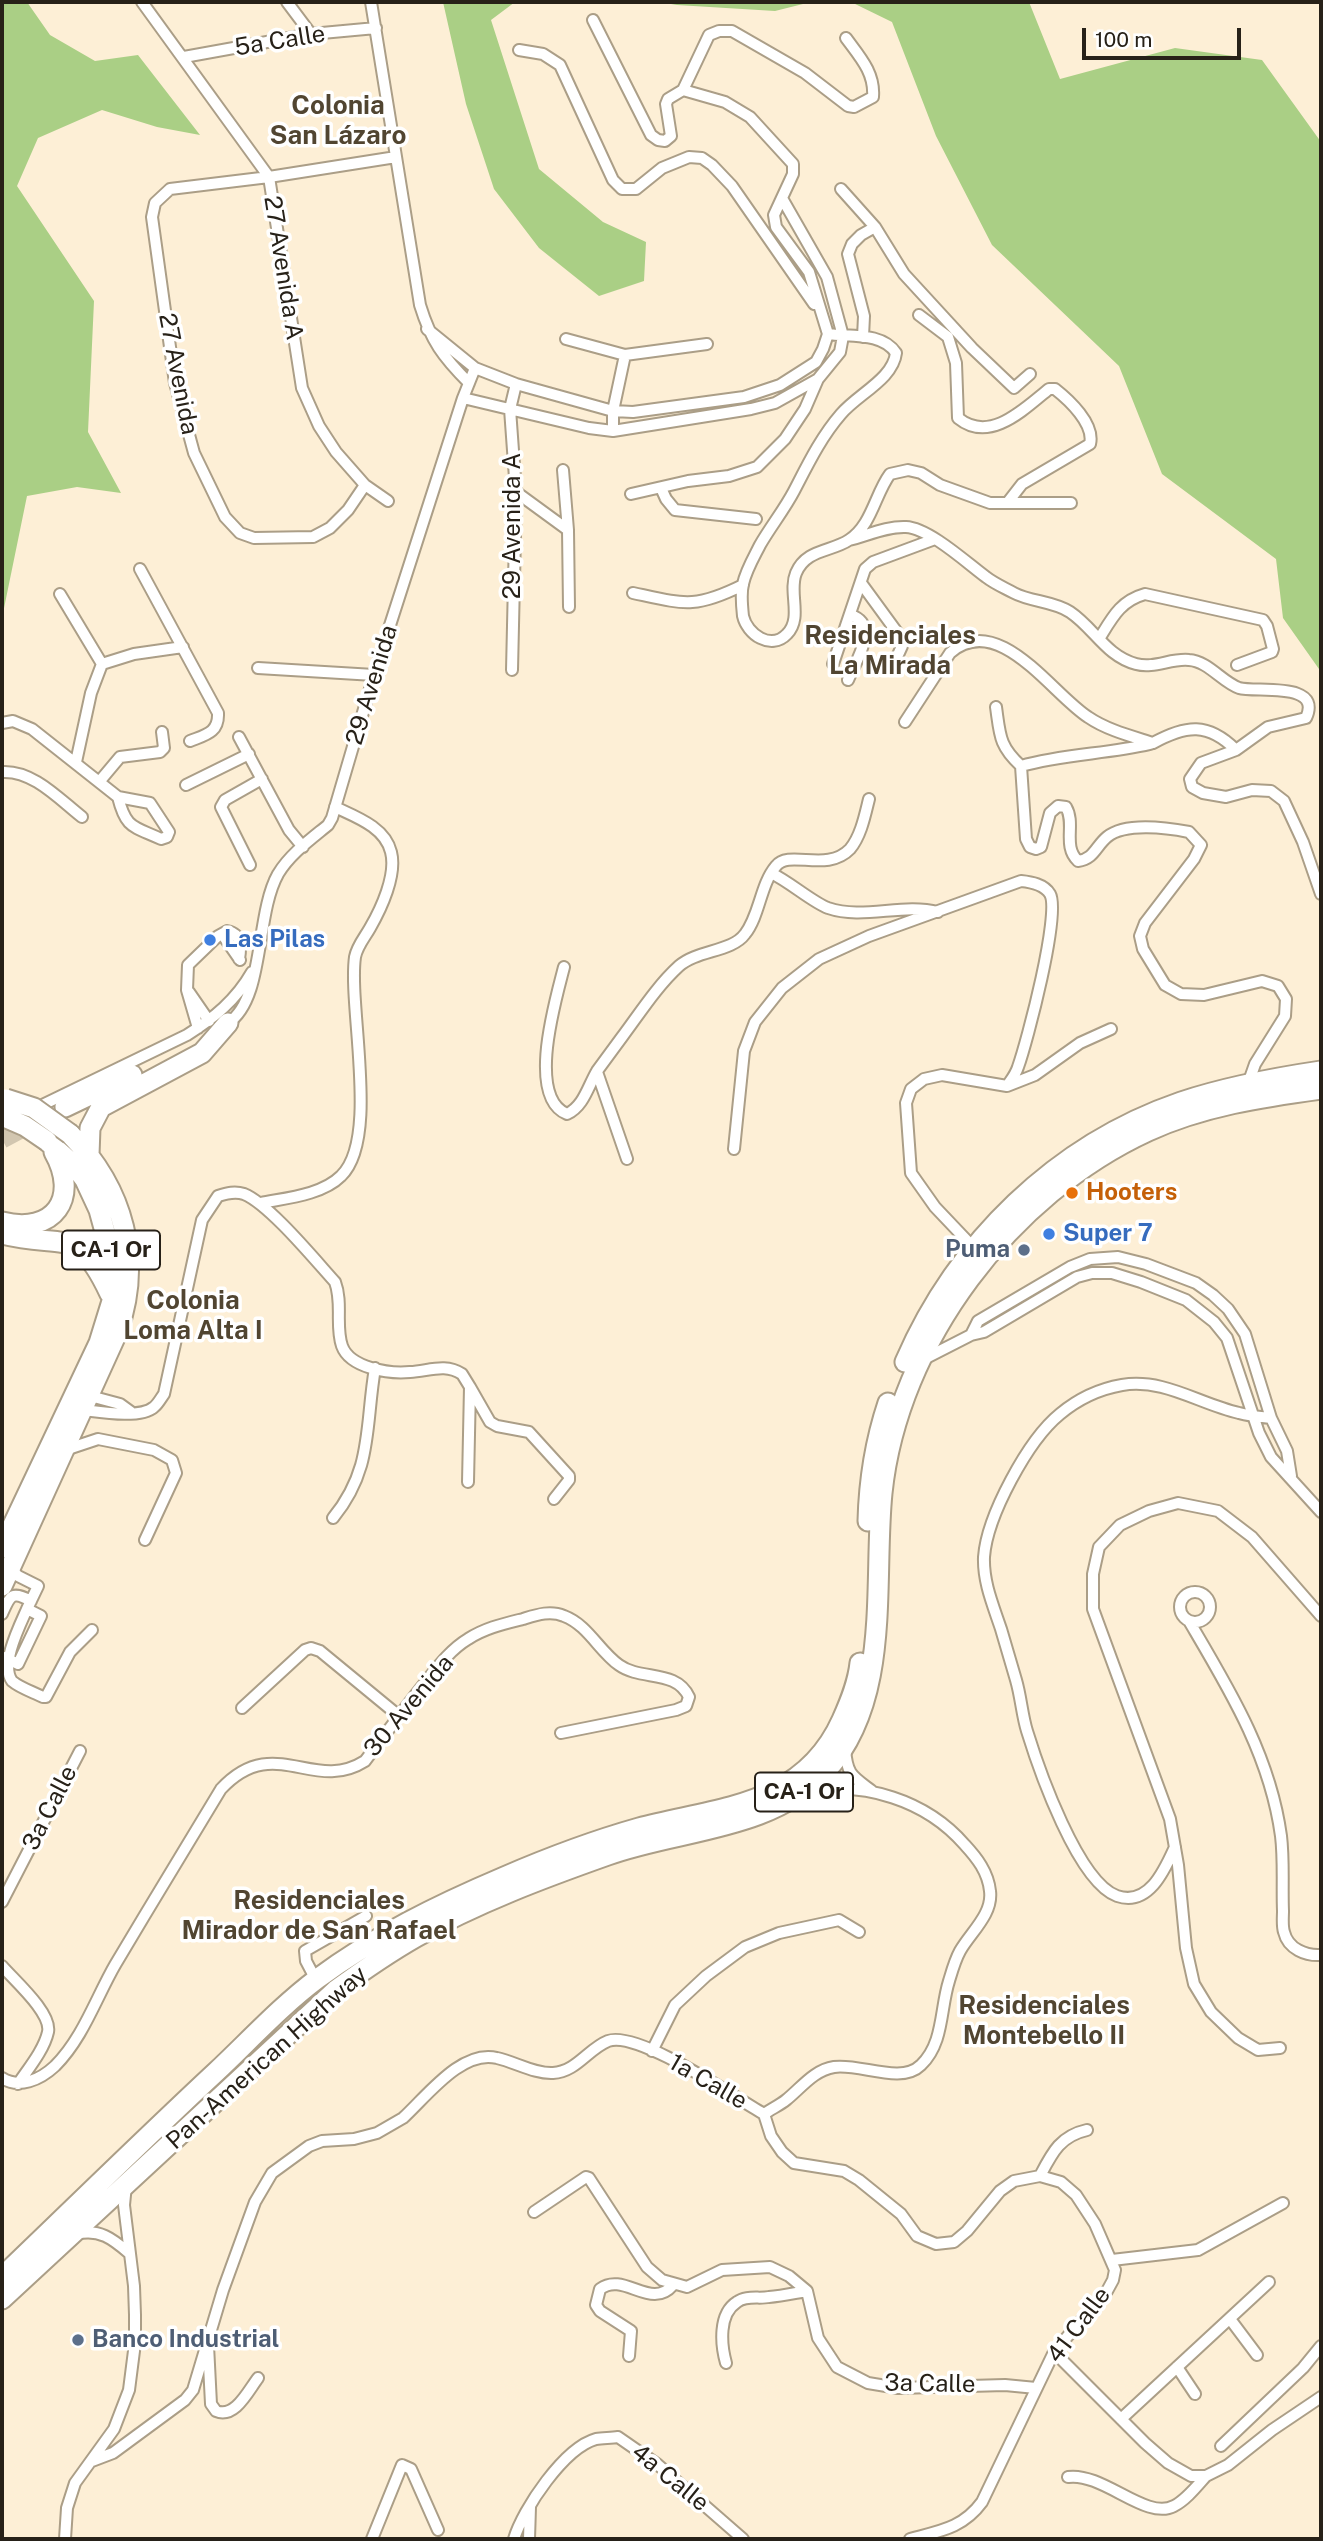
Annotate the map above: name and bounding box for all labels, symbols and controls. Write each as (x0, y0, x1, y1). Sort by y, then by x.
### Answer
scale bar (1085, 14, 1244, 58)
street label: 5a Calle (233, 20, 327, 62)
text: 100 m (1095, 27, 1152, 52)
district label: Colonia San Lázaro (270, 90, 406, 152)
street label: 27 Avenida A (257, 194, 309, 342)
street label: 27 Avenida (152, 311, 204, 437)
street label: 29 Avenida A (499, 453, 527, 599)
district label: Residenciales La Mirada (804, 620, 976, 682)
street label: 29 Avenida (340, 622, 404, 748)
place label: Las Pilas (224, 926, 325, 954)
marker: Las Pilas (202, 932, 218, 948)
place label: Hooters (1086, 1179, 1177, 1207)
marker: Hooters (1064, 1185, 1080, 1201)
place label: Super 7 (1063, 1220, 1153, 1248)
marker: Super 7 (1041, 1226, 1057, 1242)
road number: CA-1 Or (62, 1231, 160, 1270)
place label: Puma (945, 1236, 1010, 1264)
marker: Puma (1016, 1242, 1032, 1258)
district label: Colonia Loma Alta I (123, 1285, 263, 1346)
street label: 30 Avenida (358, 1649, 460, 1763)
street label: 3a Calle (17, 1761, 83, 1855)
road number: CA-1 Or (755, 1772, 853, 1812)
district label: Residenciales Mirador de San Rafael (181, 1885, 457, 1946)
street label: Pan-American Highway (161, 1960, 373, 2156)
district label: Residenciales Montebello II (958, 1990, 1130, 2052)
street label: 1a Calle (664, 2048, 752, 2116)
street label: 41 Calle (1041, 2281, 1117, 2369)
place label: Banco Industrial (92, 2326, 279, 2354)
marker: Banco Industrial (70, 2332, 86, 2348)
street label: 3a Calle (884, 2369, 976, 2399)
street label: 4a Calle (626, 2438, 714, 2518)

